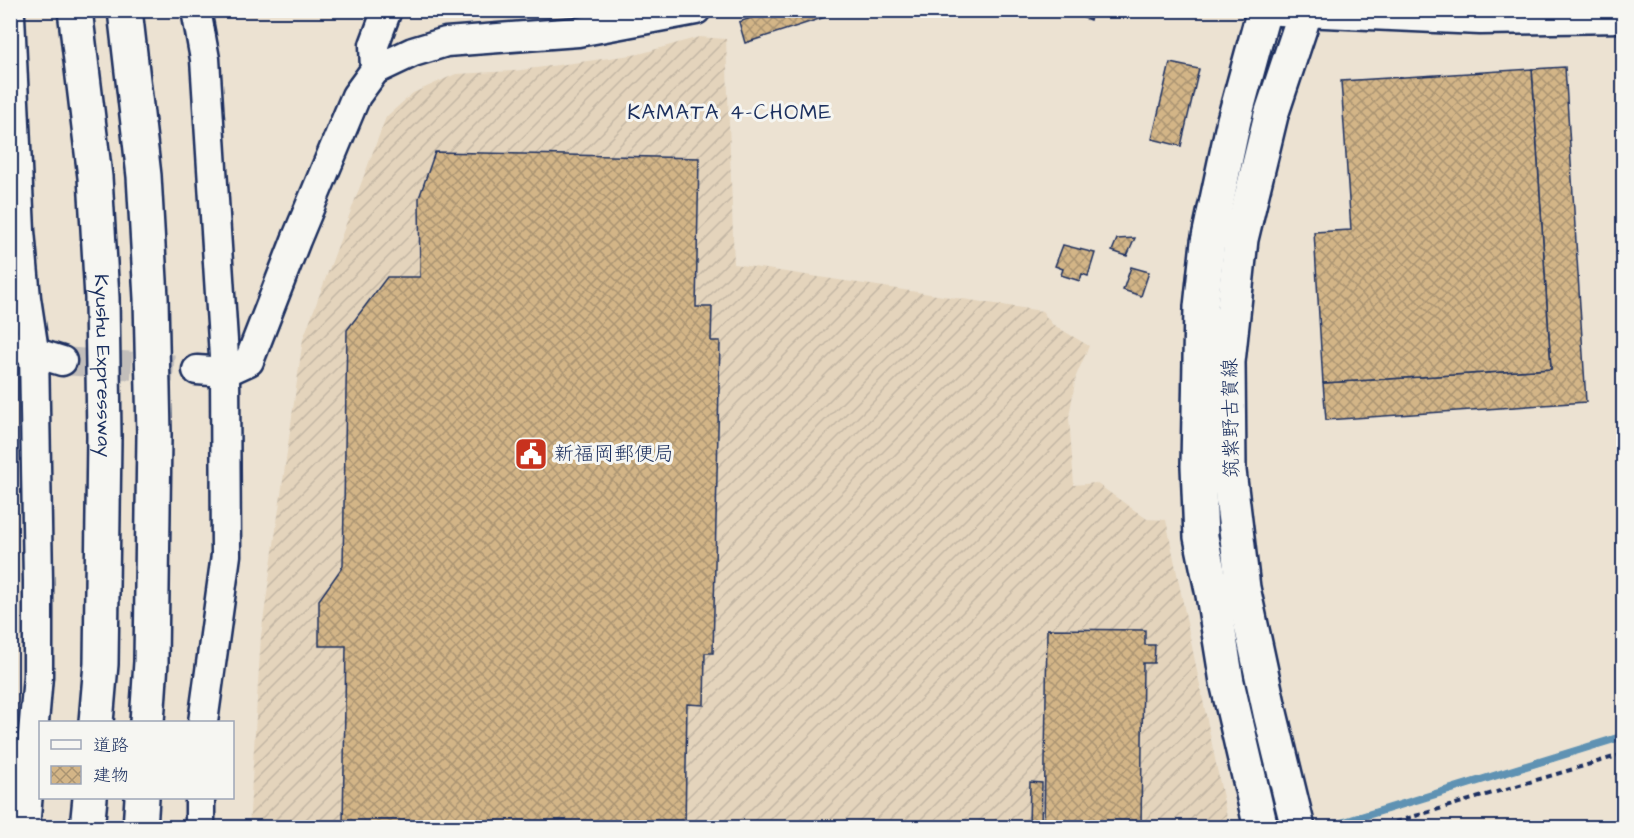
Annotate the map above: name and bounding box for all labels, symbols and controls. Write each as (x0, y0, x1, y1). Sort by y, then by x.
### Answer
district label: KAMATA 4-CHOME (627, 98, 833, 127)
street label: Kyushu Expressway (86, 273, 118, 457)
street label: 筑紫野古賀線 (1216, 358, 1246, 478)
public building icon: 新福岡郵便局 (513, 436, 549, 472)
place label: 新福岡郵便局 (554, 440, 674, 468)
legend (39, 721, 234, 799)
text: 道路 (93, 733, 129, 758)
text: 建物 (93, 763, 129, 788)

